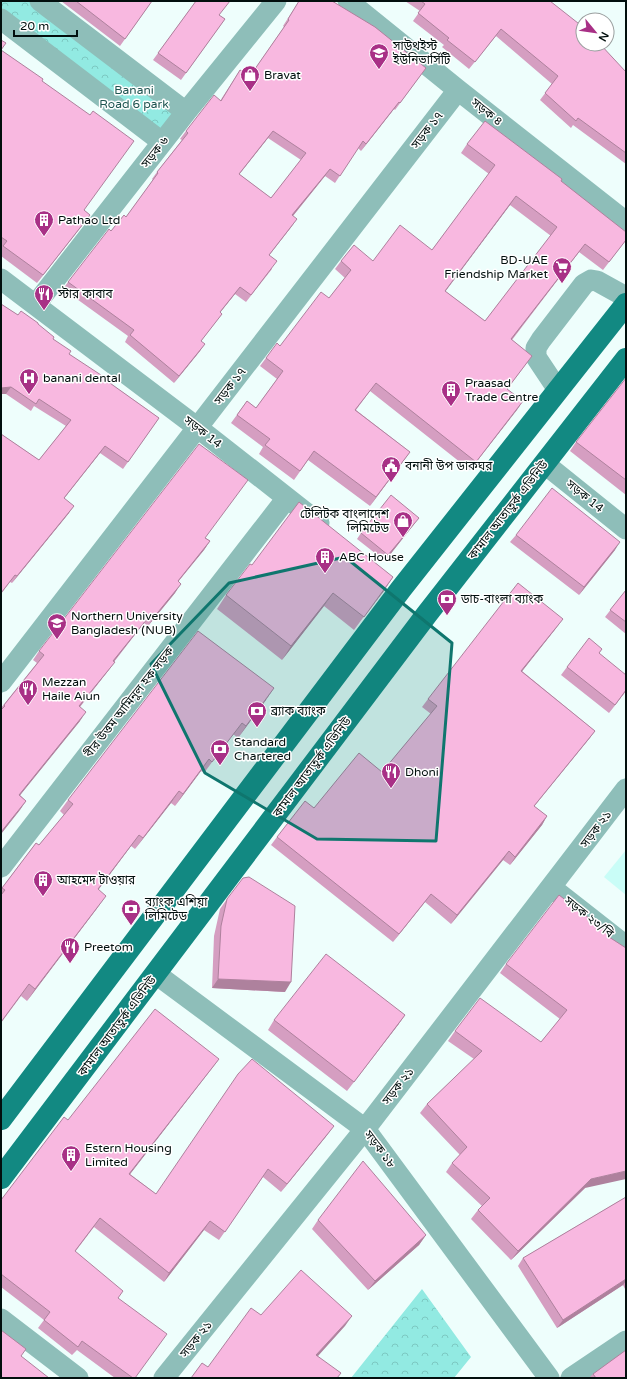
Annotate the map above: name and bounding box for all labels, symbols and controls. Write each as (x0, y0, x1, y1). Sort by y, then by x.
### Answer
scale bar (14, 12, 77, 38)
north arrow (575, 12, 615, 52)
text: 20 m (20, 19, 49, 33)
text: N (595, 30, 611, 44)
place label: সাউথইস্ট ইউনিভার্সিটি (392, 38, 451, 67)
school or university icon: সাউথইস্ট ইউনিভার্সিটি (368, 42, 390, 70)
shop icon: Bravat (239, 64, 261, 92)
place label: Bravat (264, 68, 301, 82)
park label: Banani Road 6 park (99, 83, 169, 111)
street label: সড়ক ৪ (468, 95, 505, 129)
street label: সড়ক ১৭ (408, 109, 446, 152)
street label: সড়ক ৬ (138, 134, 172, 171)
building icon: Pathao Ltd (33, 209, 55, 237)
place label: Pathao Ltd (58, 213, 120, 227)
place label: BD-UAE Friendship Market (444, 253, 548, 281)
supermarket icon: BD-UAE Friendship Market (551, 256, 573, 284)
restaurant icon: স্টার কাবাব (33, 283, 55, 311)
place label: স্টার কাবাব (57, 286, 114, 301)
street label: সড়ক ১৭ (211, 365, 249, 408)
hospital icon: banani dental (18, 367, 40, 395)
place label: banani dental (43, 371, 121, 385)
place label: Praasad Trade Centre (465, 376, 539, 404)
building icon: Praasad Trade Centre (440, 379, 462, 407)
street label: সড়ক 14 (181, 412, 225, 451)
public building icon: বনানী উপ ডাকঘর (380, 455, 402, 483)
street label: কামাল আতাতুর্ক এভিনিউ (464, 457, 552, 564)
place label: বনানী উপ ডাকঘর (404, 458, 493, 473)
street label: সড়ক 14 (563, 476, 607, 516)
place label: টেলিটক বাংলাদেশ লিমিটেড (300, 506, 390, 535)
shop icon: টেলিটক বাংলাদেশ লিমিটেড (392, 510, 414, 538)
building icon: ABC House (314, 546, 336, 574)
place label: ABC House (339, 550, 404, 564)
bank icon: ডাচ-বাংলা ব্যাংক (436, 588, 458, 616)
place label: ডাচ-বাংলা ব্যাংক (460, 592, 544, 606)
place label: Northern University Bangladesh (NUB) (71, 609, 183, 637)
school or university icon: Northern University Bangladesh (NUB) (46, 612, 68, 640)
street label: বীর উত্তম আমিনুল হক সড়ক (80, 643, 178, 762)
place label: Mezzan Haile Aiun (42, 675, 100, 703)
restaurant icon: Mezzan Haile Aiun (17, 678, 39, 706)
bank icon: ব্র্যাক ব্যাংক (246, 700, 268, 728)
place label: ব্র্যাক ব্যাংক (270, 704, 326, 718)
street label: কামাল আতাতুর্ক এভিনিউ (268, 713, 355, 821)
place label: Standard Chartered (234, 735, 291, 763)
bank icon: Standard Chartered (209, 738, 231, 766)
restaurant icon: Dhoni (380, 761, 402, 789)
place label: Dhoni (405, 765, 439, 779)
street label: সড়ক ২১ (577, 808, 615, 851)
building icon: আহমেদ টাওয়ার (32, 869, 54, 897)
place label: আহমেদ টাওয়ার (56, 872, 136, 887)
street label: সড়ক ২৩/বি (561, 892, 618, 941)
place label: ব্যাংক এশিয়া লিমিটেড (144, 894, 208, 923)
bank icon: ব্যাংক এশিয়া লিমিটেড (120, 898, 142, 926)
restaurant icon: Preetom (59, 936, 81, 964)
place label: Preetom (84, 940, 133, 954)
street label: কামাল আতাতুর্ক এভিনিউ (73, 972, 160, 1080)
street label: সড়ক ২১ (379, 1065, 417, 1108)
street label: সড়ক ১৮ (361, 1127, 399, 1170)
place label: Estern Housing Limited (85, 1141, 172, 1169)
building icon: Estern Housing Limited (60, 1144, 82, 1172)
street label: সড়ক ২১ (176, 1318, 215, 1361)

